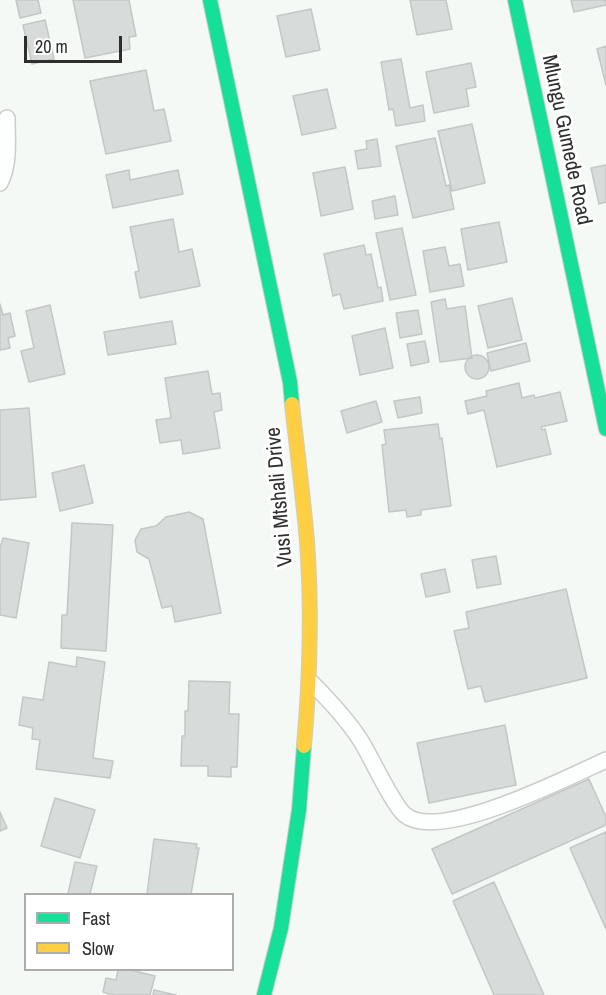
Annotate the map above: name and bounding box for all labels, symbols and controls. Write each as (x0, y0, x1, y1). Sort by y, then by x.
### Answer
scale bar (27, 24, 124, 62)
text: 20 m (35, 34, 68, 59)
street label: Mlungu Gumede Road (536, 53, 596, 227)
street label: Vusi Mtshali Drive (261, 426, 299, 568)
legend (24, 893, 234, 971)
text: Fast (82, 906, 110, 931)
text: Slow (82, 936, 114, 961)

